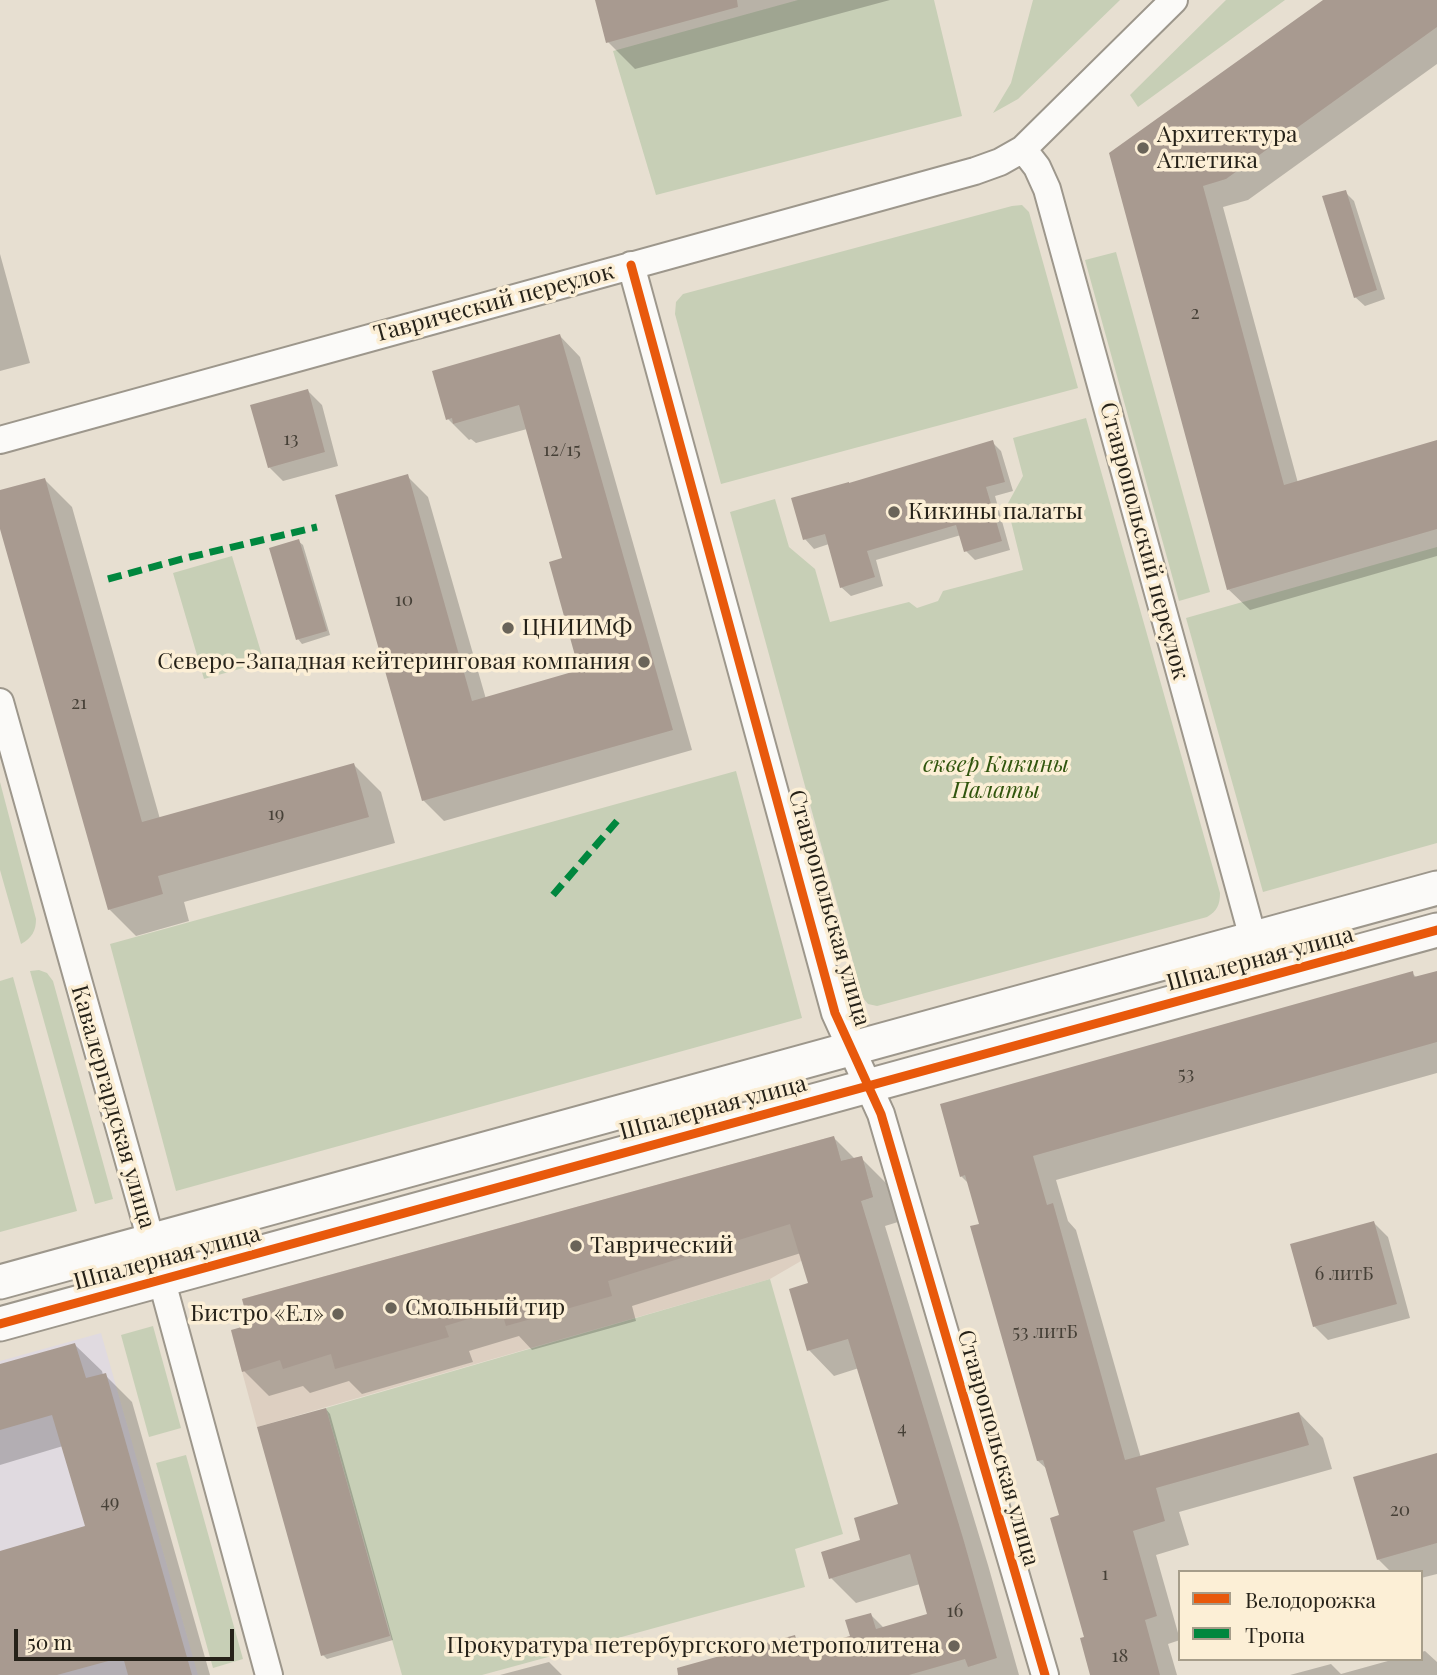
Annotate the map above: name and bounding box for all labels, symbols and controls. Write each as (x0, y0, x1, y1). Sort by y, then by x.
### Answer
place label: Архитектура Атлетика (1157, 121, 1297, 175)
marker: Архитектура Атлетика (1135, 140, 1151, 156)
street label: Таврический переулок (371, 258, 617, 348)
house number: 2 (1190, 302, 1200, 324)
street label: Ставропольский переулок (1094, 399, 1194, 683)
house number: 13 (283, 428, 299, 450)
house number: 12/15 (543, 439, 581, 461)
place label: Кикины палаты (908, 498, 1083, 526)
marker: Кикины палаты (886, 504, 902, 520)
house number: 10 (395, 589, 413, 611)
place label: ЦНИИМФ (522, 614, 632, 642)
marker: ЦНИИМФ (500, 620, 516, 636)
place label: Северо-Западная кейтеринговая компания (157, 648, 630, 676)
marker: Северо-Западная кейтеринговая компания (636, 654, 652, 670)
house number: 21 (71, 692, 87, 714)
park label: сквер Кикины Палаты (923, 751, 1069, 805)
street label: Ставропольская улица (782, 787, 876, 1029)
house number: 19 (268, 803, 284, 825)
street label: Шпалерная улица (1164, 921, 1356, 997)
street label: Кавалергардская улица (65, 982, 161, 1232)
house number: 53 (1178, 1063, 1194, 1085)
street label: Шпалерная улица (617, 1070, 809, 1146)
street label: Шпалерная улица (71, 1220, 263, 1296)
place label: Таврический (590, 1232, 733, 1260)
marker: Таврический (568, 1238, 584, 1254)
house number: 6 литБ (1315, 1263, 1373, 1285)
place label: Смольный тир (405, 1294, 565, 1322)
place label: Бистро «Ел» (190, 1300, 324, 1328)
marker: Смольный тир (383, 1300, 399, 1316)
marker: Бистро «Ел» (330, 1306, 346, 1322)
house number: 53 литБ (1012, 1321, 1078, 1343)
street label: Ставропольская улица (951, 1327, 1045, 1569)
house number: 4 (897, 1417, 907, 1439)
house number: 49 (100, 1491, 120, 1513)
house number: 20 (1390, 1499, 1410, 1521)
house number: 1 (1101, 1563, 1109, 1585)
legend (1178, 1570, 1423, 1661)
text: Велодорожка (1245, 1585, 1376, 1613)
house number: 16 (947, 1600, 963, 1622)
scale bar (18, 1616, 238, 1660)
text: Тропа (1245, 1620, 1305, 1648)
text: 50 m (27, 1627, 72, 1655)
place label: Прокуратура петербургского метрополитена (447, 1632, 940, 1660)
marker: Прокуратура петербургского метрополитена (946, 1638, 962, 1654)
house number: 18 (1112, 1645, 1128, 1667)

